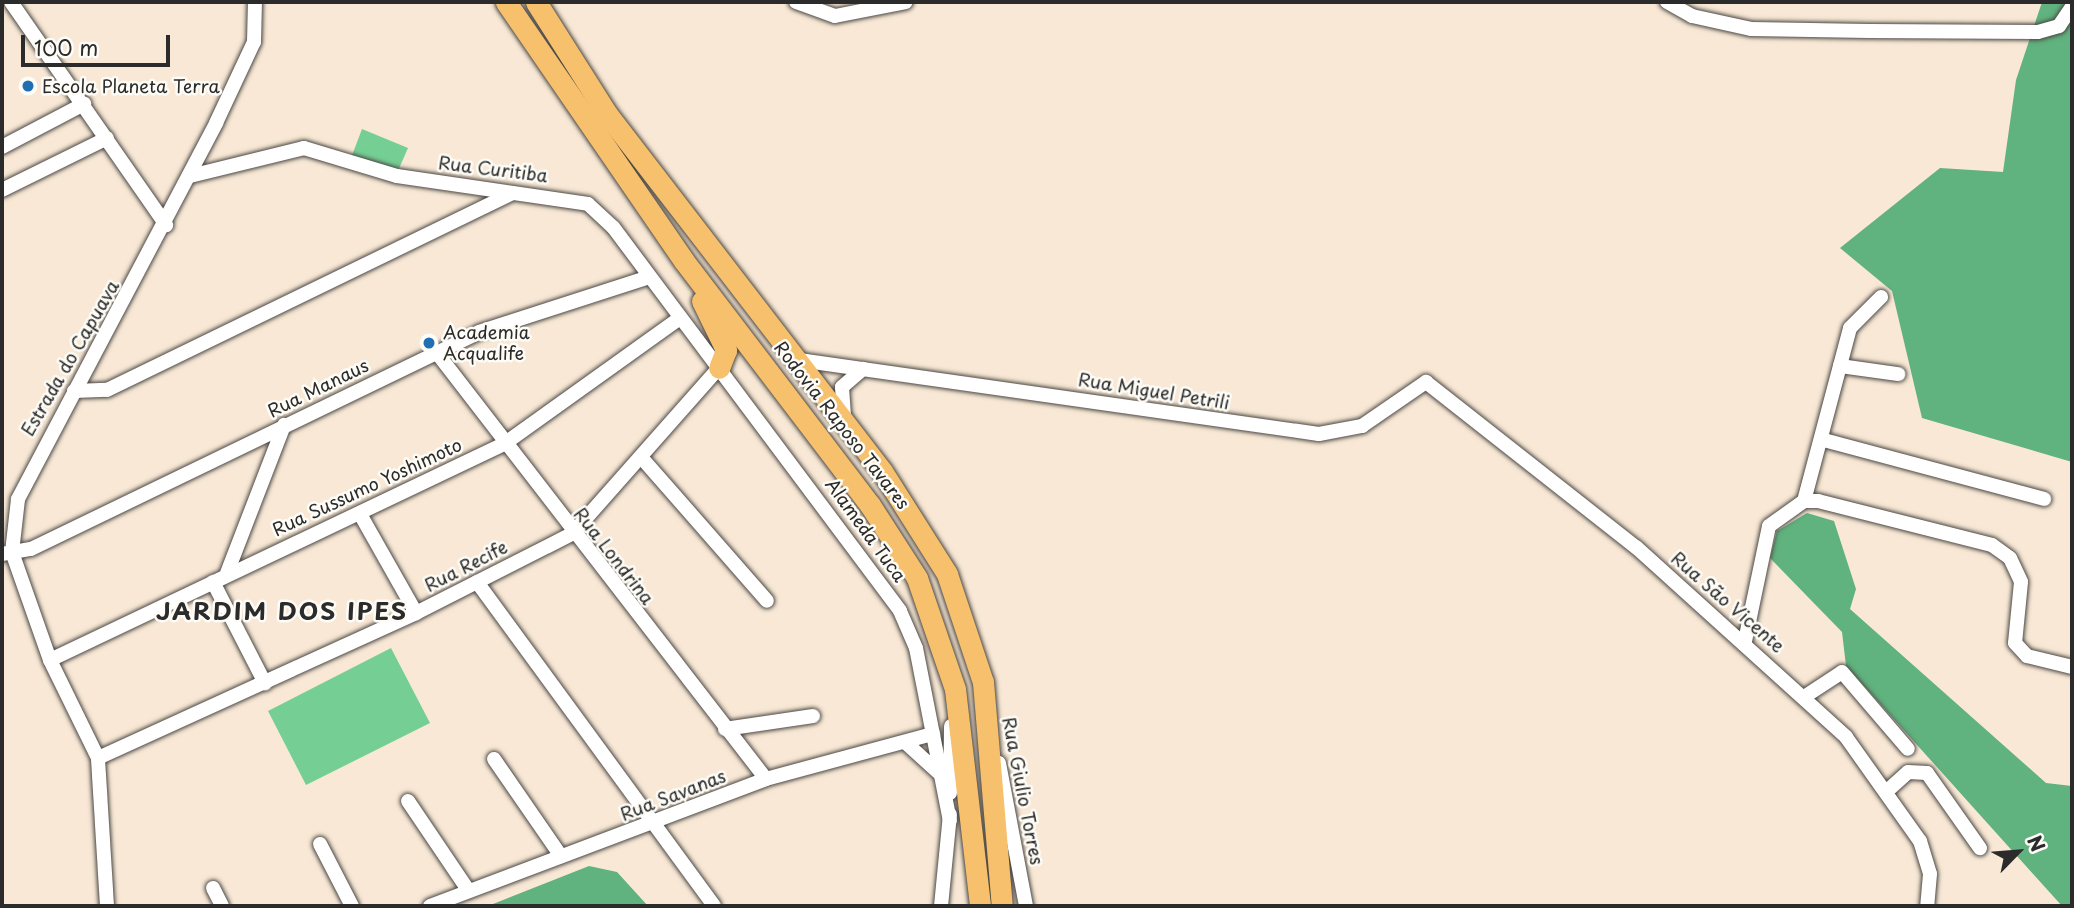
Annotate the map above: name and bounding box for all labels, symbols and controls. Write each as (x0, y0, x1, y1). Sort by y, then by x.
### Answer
scale bar (24, 21, 173, 65)
text: 100 m (34, 31, 98, 63)
place label: Escola Planeta Terra (42, 75, 221, 97)
marker: Escola Planeta Terra (20, 78, 36, 94)
street label: Rua Curitiba (436, 151, 550, 187)
street label: Estrada do Capuava (17, 276, 123, 440)
place label: Academia Acqualife (443, 322, 530, 364)
marker: Academia Acqualife (421, 335, 437, 351)
street label: Rodovia Raposo Tavares (770, 337, 914, 513)
street label: Rua Manaus (264, 354, 372, 422)
street label: Rua Miguel Petrili (1076, 368, 1232, 414)
street label: Rua Sussumo Yoshimoto (268, 433, 466, 541)
street label: Alameda Tuca (821, 474, 911, 586)
street label: Rua Londrina (569, 503, 659, 609)
street label: Rua Recife (420, 536, 512, 596)
street label: Rua São Vicente (1667, 547, 1789, 657)
district label: JARDIM DOS IPES (159, 597, 405, 625)
street label: Rua Giulio Torres (998, 714, 1048, 868)
street label: Rua Savanas (617, 765, 729, 825)
north arrow (1983, 817, 2053, 887)
text: N (2021, 830, 2053, 856)

